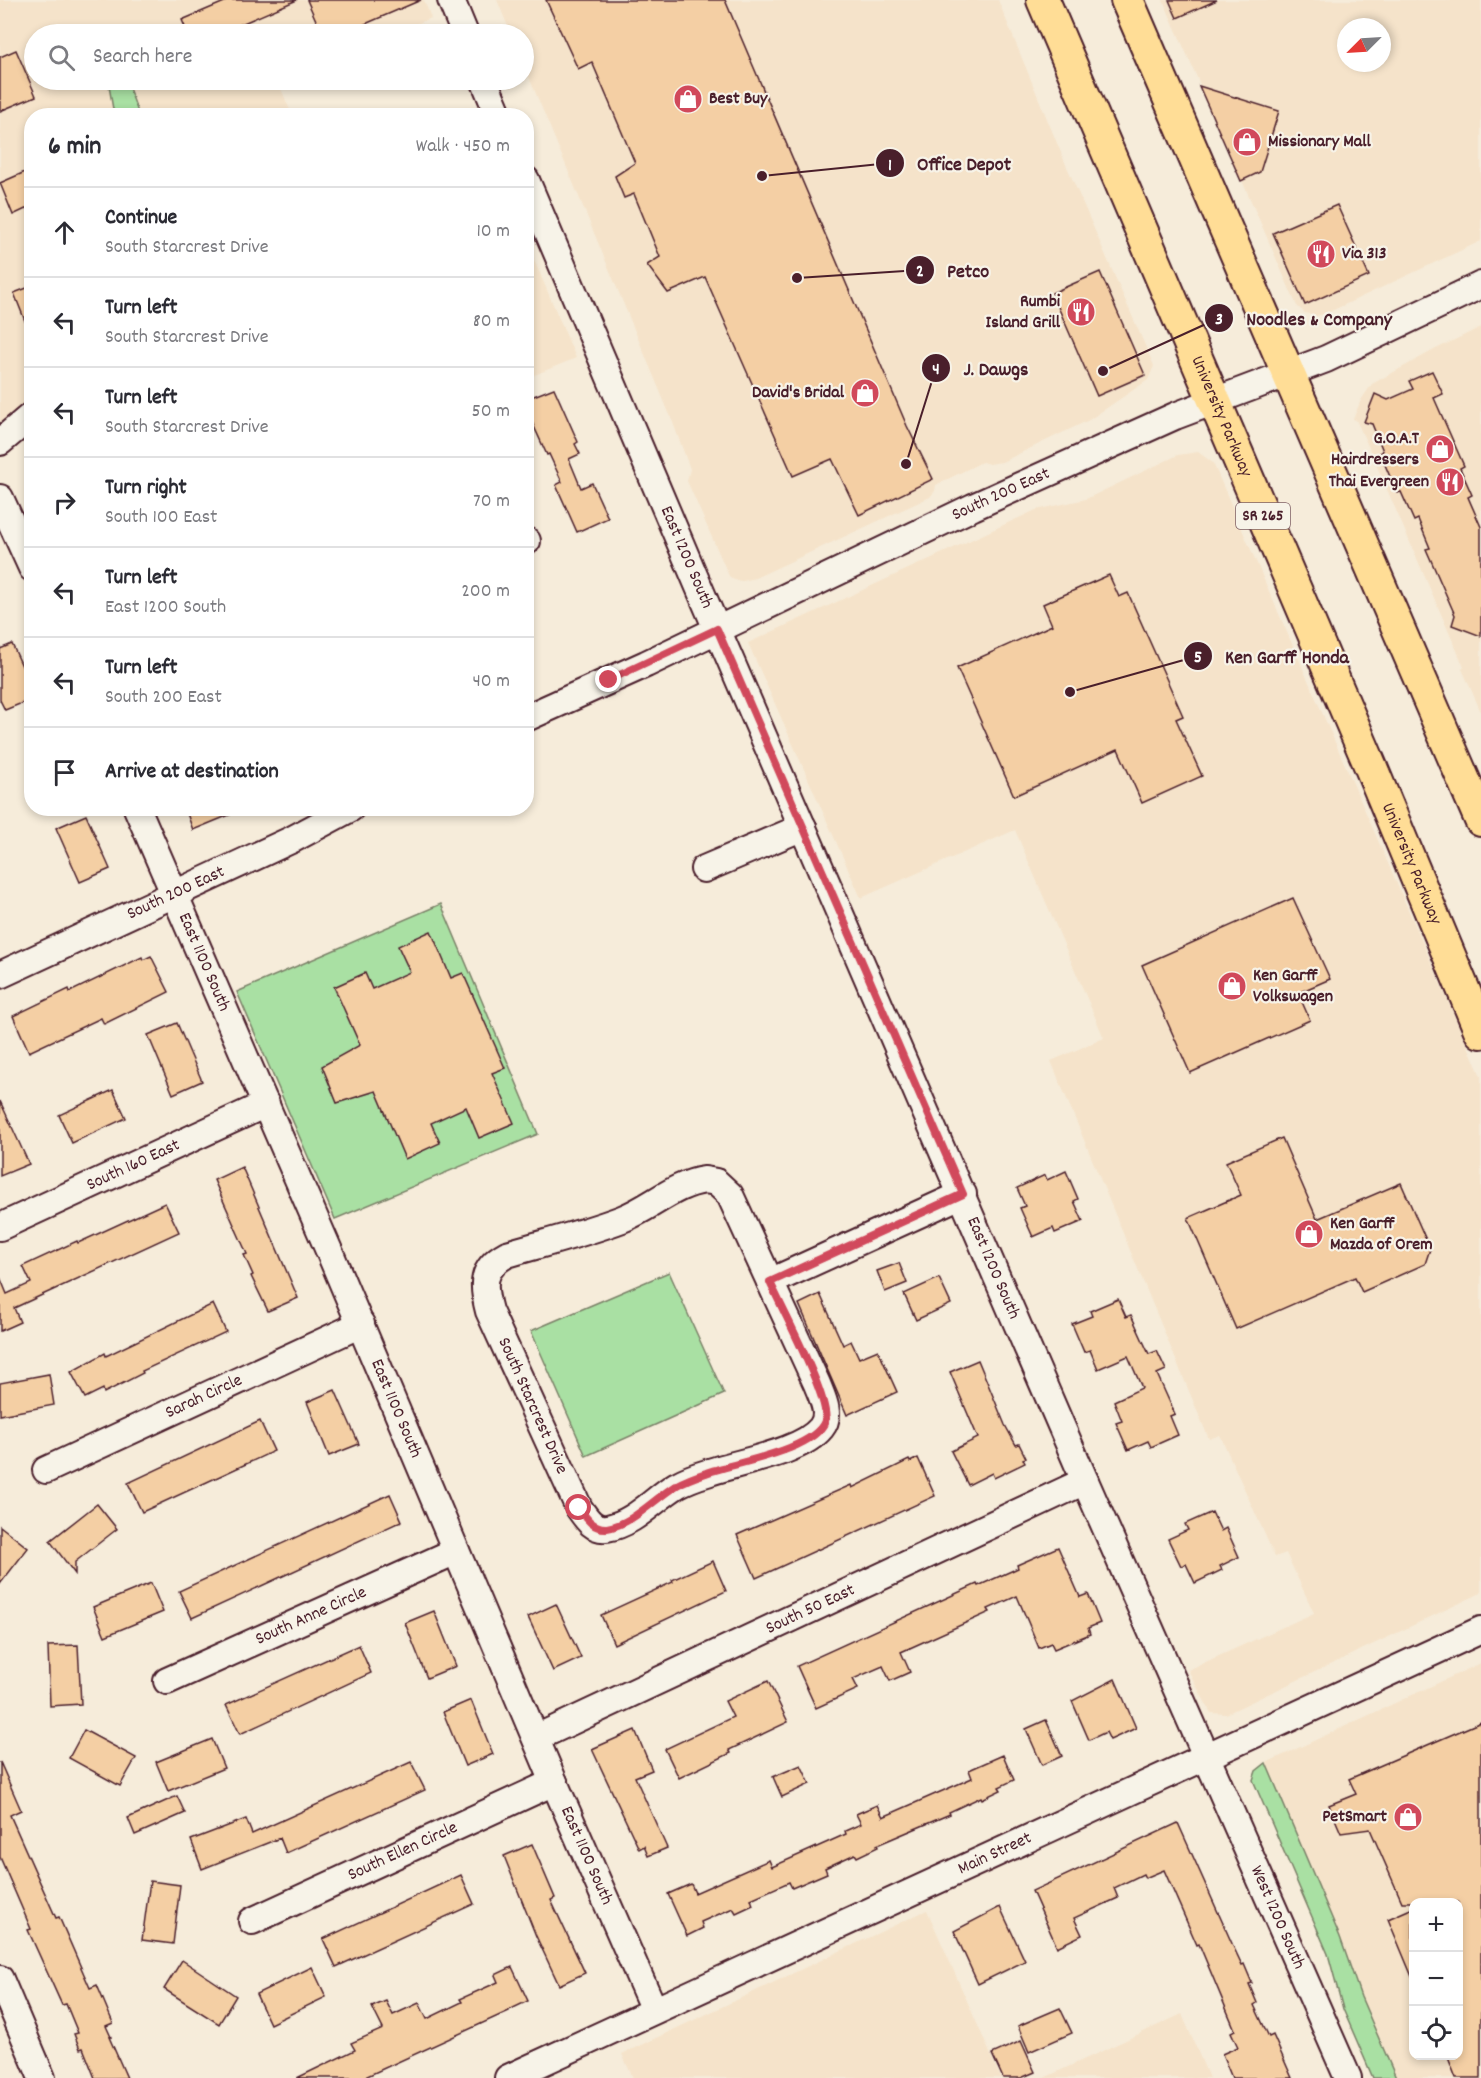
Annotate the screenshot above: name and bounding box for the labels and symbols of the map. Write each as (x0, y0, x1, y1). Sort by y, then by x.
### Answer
north arrow (1337, 18, 1391, 72)
shop icon: Best Buy (672, 83, 704, 115)
place label: Best Buy (709, 87, 768, 112)
shop icon: Missionary Mall (1231, 126, 1263, 158)
place label: Missionary Mall (1268, 130, 1371, 155)
callout: Office Depot (875, 144, 1023, 182)
text: Office Depot (917, 152, 1012, 180)
text: 1 (888, 154, 892, 179)
restaurant icon: Via 313 (1305, 238, 1337, 270)
place label: Via 313 (1342, 242, 1386, 267)
callout: Petco (905, 251, 1001, 289)
text: Petco (947, 259, 989, 287)
text: 2 (916, 260, 924, 285)
place label: Rumbi Island Grill (986, 290, 1061, 336)
restaurant icon: Rumbi Island Grill (1065, 296, 1097, 328)
callout: Noodles & Company (1204, 299, 1403, 337)
text: Noodles & Company (1246, 307, 1393, 335)
text: 3 (1215, 308, 1223, 333)
callout: J. Dawgs (921, 349, 1040, 387)
street label: University Parkway (1184, 352, 1258, 482)
text: J. Dawgs (964, 357, 1028, 385)
text: 4 (932, 358, 940, 383)
shop icon: David's Bridal (849, 377, 881, 409)
place label: David's Bridal (752, 381, 845, 406)
place label: G.O.A.T Hairdressers (1331, 427, 1420, 473)
shop icon: G.O.A.T Hairdressers (1424, 433, 1456, 465)
street label: South 200 East (948, 461, 1054, 528)
restaurant icon: Thai Evergreen (1434, 466, 1466, 498)
place label: Thai Evergreen (1329, 470, 1429, 495)
street label: East 1200 South (653, 502, 719, 613)
road number: SR 265 (1236, 503, 1290, 529)
callout: Ken Garff Honda (1183, 637, 1361, 675)
text: Ken Garff Honda (1225, 645, 1350, 673)
text: 5 (1194, 646, 1202, 671)
route end (595, 666, 621, 692)
street label: University Parkway (1375, 799, 1448, 929)
street label: South 200 East (123, 860, 229, 927)
street label: East 1100 South (171, 909, 236, 1015)
place label: Ken Garff Volkswagen (1253, 964, 1333, 1010)
shop icon: Ken Garff Volkswagen (1216, 970, 1248, 1002)
street label: South 160 East (83, 1133, 185, 1198)
place label: Ken Garff Mazda of Orem (1330, 1212, 1433, 1258)
street label: East 1200 South (960, 1213, 1026, 1323)
shop icon: Ken Garff Mazda of Orem (1293, 1218, 1325, 1250)
street label: South Starcrest Drive (491, 1334, 573, 1478)
street label: East 1100 South (364, 1355, 428, 1462)
street label: Sarah Circle (161, 1368, 247, 1425)
route start (565, 1494, 591, 1520)
street label: South 50 East (762, 1578, 859, 1641)
street label: South Anne Circle (251, 1580, 371, 1652)
shop icon: PetSmart (1392, 1801, 1424, 1833)
street label: East 1100 South (554, 1802, 619, 1909)
place label: PetSmart (1322, 1805, 1387, 1830)
street label: South Ellen Circle (344, 1815, 462, 1888)
street label: Main Street (954, 1826, 1036, 1882)
street label: West 1200 South (1244, 1862, 1311, 1973)

